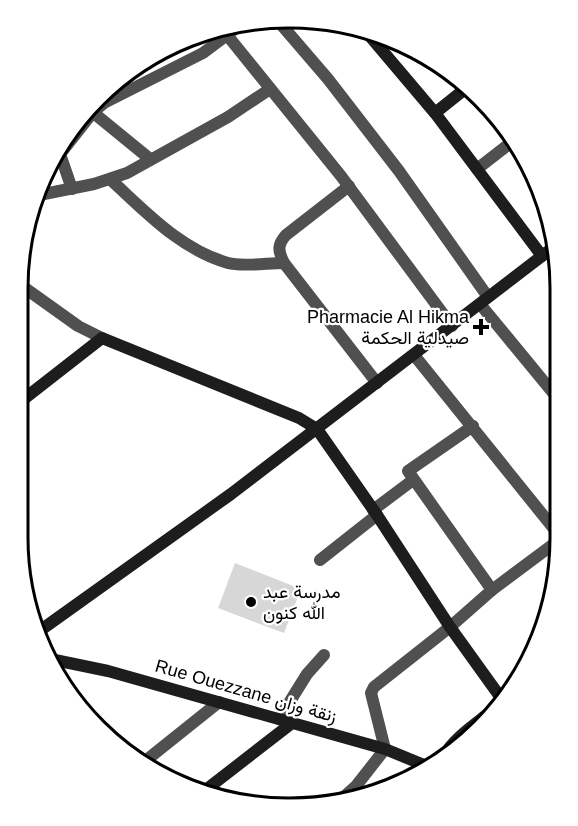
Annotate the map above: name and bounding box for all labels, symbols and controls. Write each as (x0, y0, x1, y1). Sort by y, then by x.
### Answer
place label: Pharmacie Al Hikma صيدلية الحكمة (307, 307, 470, 348)
marker: Pharmacie Al Hikma صيدلية الحكمة (474, 320, 488, 334)
place label: مدرسة عبد الله كنون (263, 582, 341, 624)
marker: مدرسة عبد الله كنون (244, 595, 258, 609)
street label: Rue Ouezzane زنقة وزان (153, 656, 339, 727)

